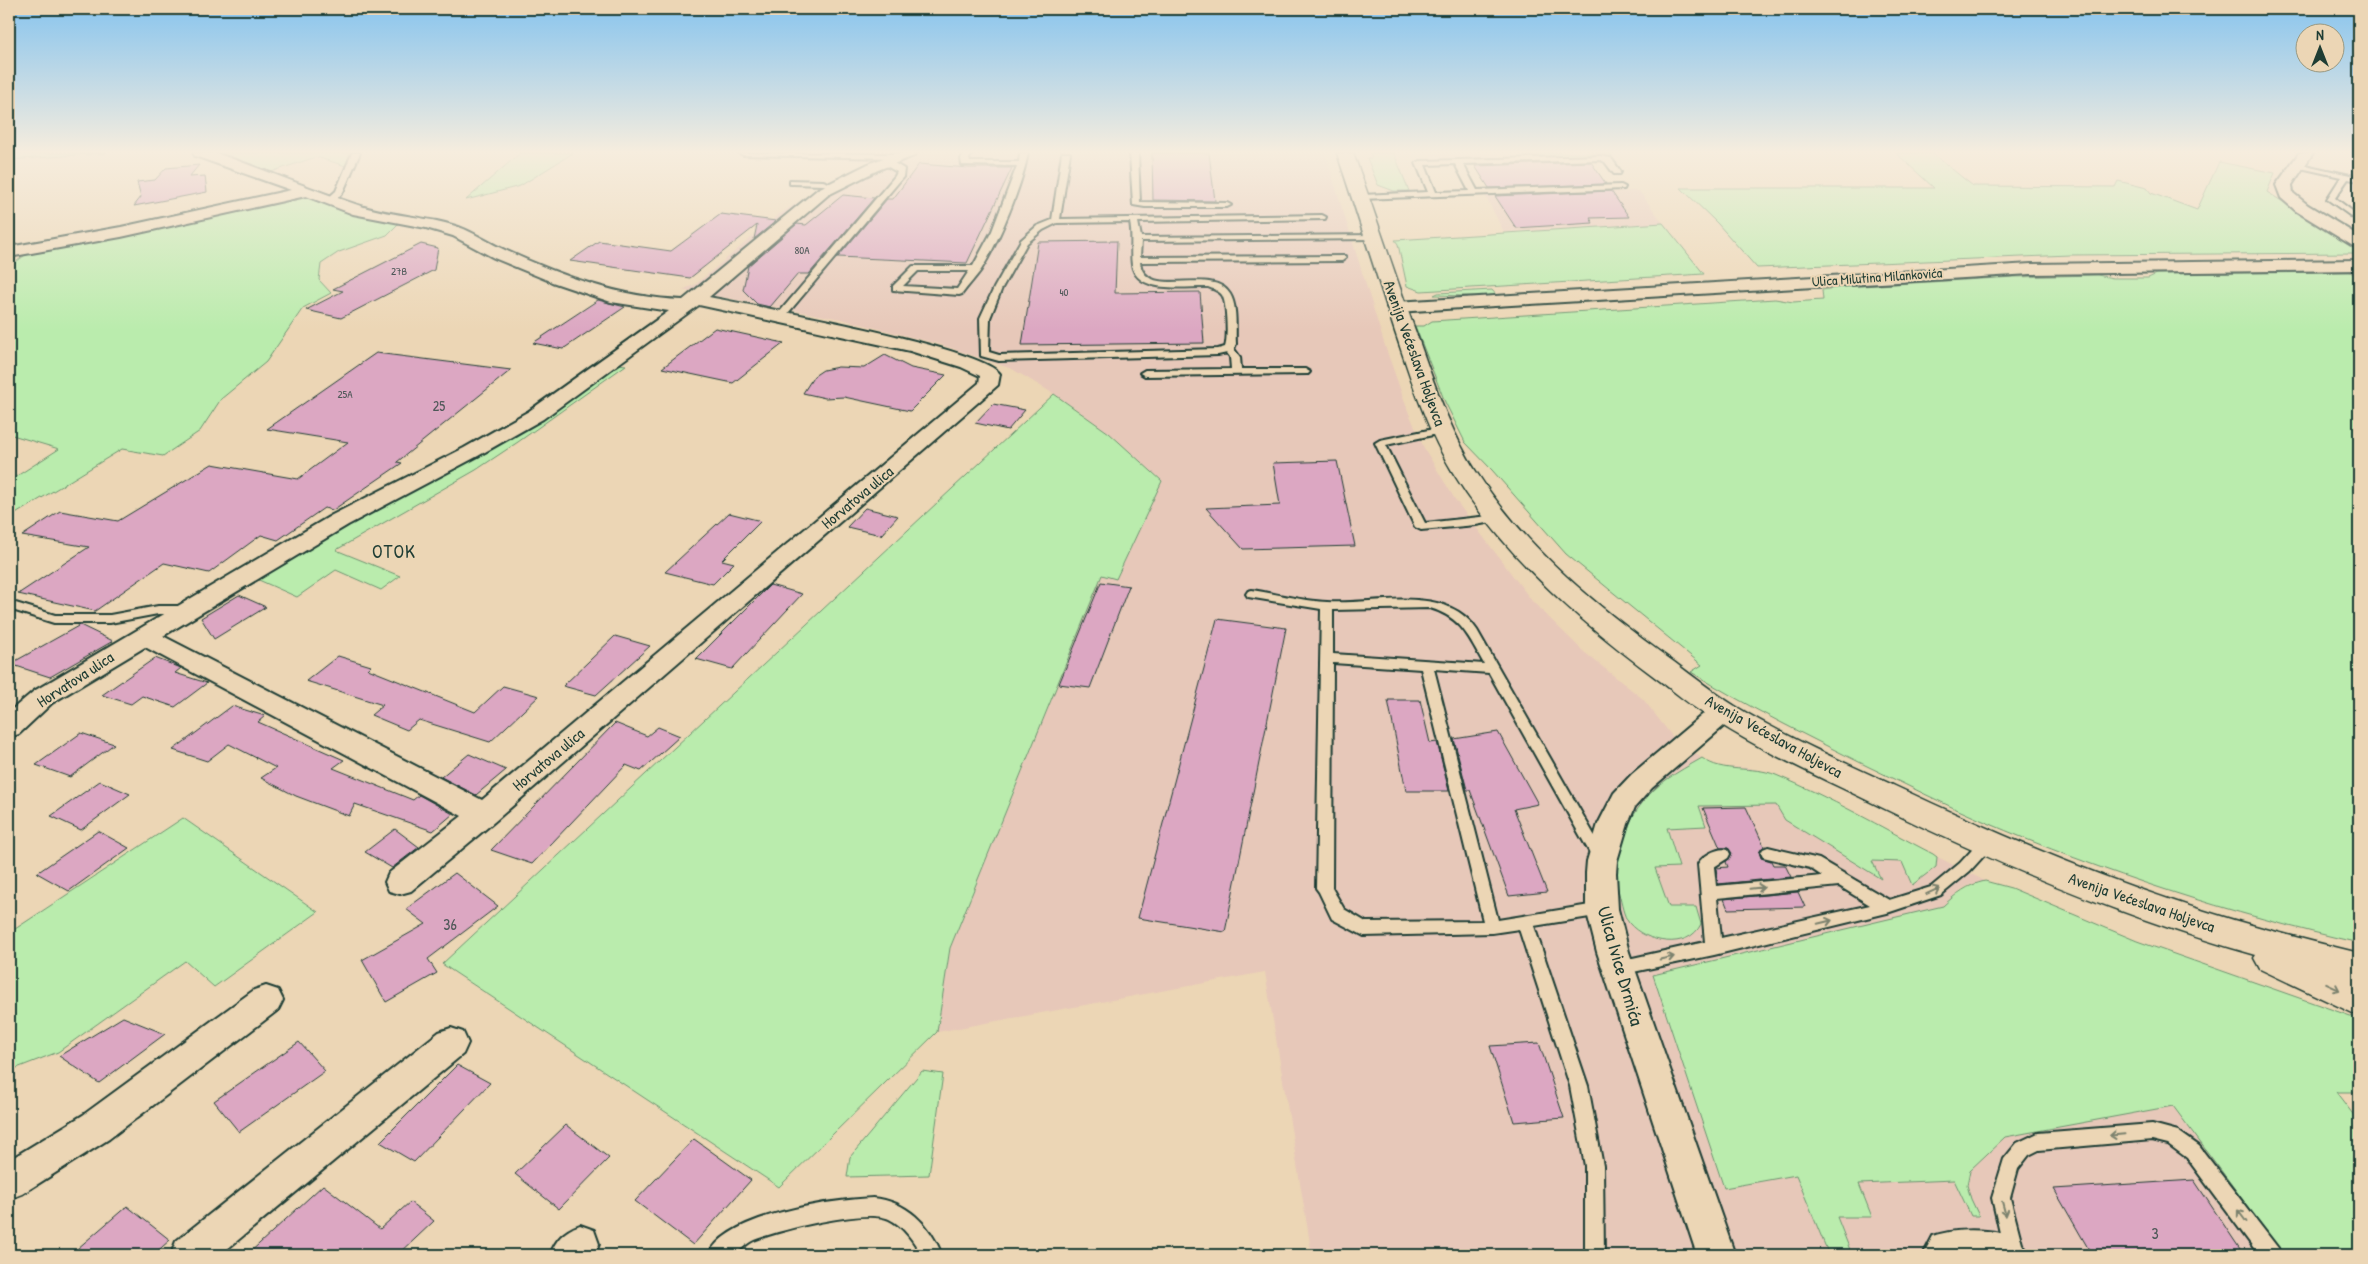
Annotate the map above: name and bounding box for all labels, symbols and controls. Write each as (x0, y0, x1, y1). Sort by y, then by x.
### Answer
north arrow (2296, 22, 2346, 72)
text: N (2316, 25, 2324, 44)
house number: 80A (794, 243, 810, 257)
street label: Ulica Milutina Milankovića (1811, 262, 1943, 291)
house number: 27B (391, 264, 408, 278)
street label: Avenija Većeslava Holjevca (1378, 277, 1452, 429)
house number: 40 (1059, 285, 1069, 299)
house number: 25A (337, 387, 353, 401)
house number: 25 (433, 396, 445, 415)
street label: Horvatova ulica (816, 460, 898, 534)
district label: OTOK (372, 538, 416, 564)
street label: Horvatova ulica (32, 646, 118, 712)
street label: Avenija Većeslava Holjevca (1702, 689, 1846, 783)
street label: Horvatova ulica (507, 722, 589, 796)
street label: Avenija Većeslava Holjevca (2066, 867, 2218, 937)
one-way arrow (1748, 883, 1764, 893)
one-way arrow (1925, 886, 1940, 896)
street label: Ulica Ivice Drmića (1592, 903, 1651, 1029)
house number: 36 (443, 913, 457, 935)
one-way arrow (1817, 917, 1833, 926)
one-way arrow (1658, 952, 1674, 962)
one-way arrow (2325, 983, 2340, 992)
one-way arrow (2109, 1130, 2125, 1140)
one-way arrow (2000, 1201, 2009, 1217)
one-way arrow (2237, 1209, 2247, 1223)
house number: 3 (2151, 1222, 2159, 1244)

